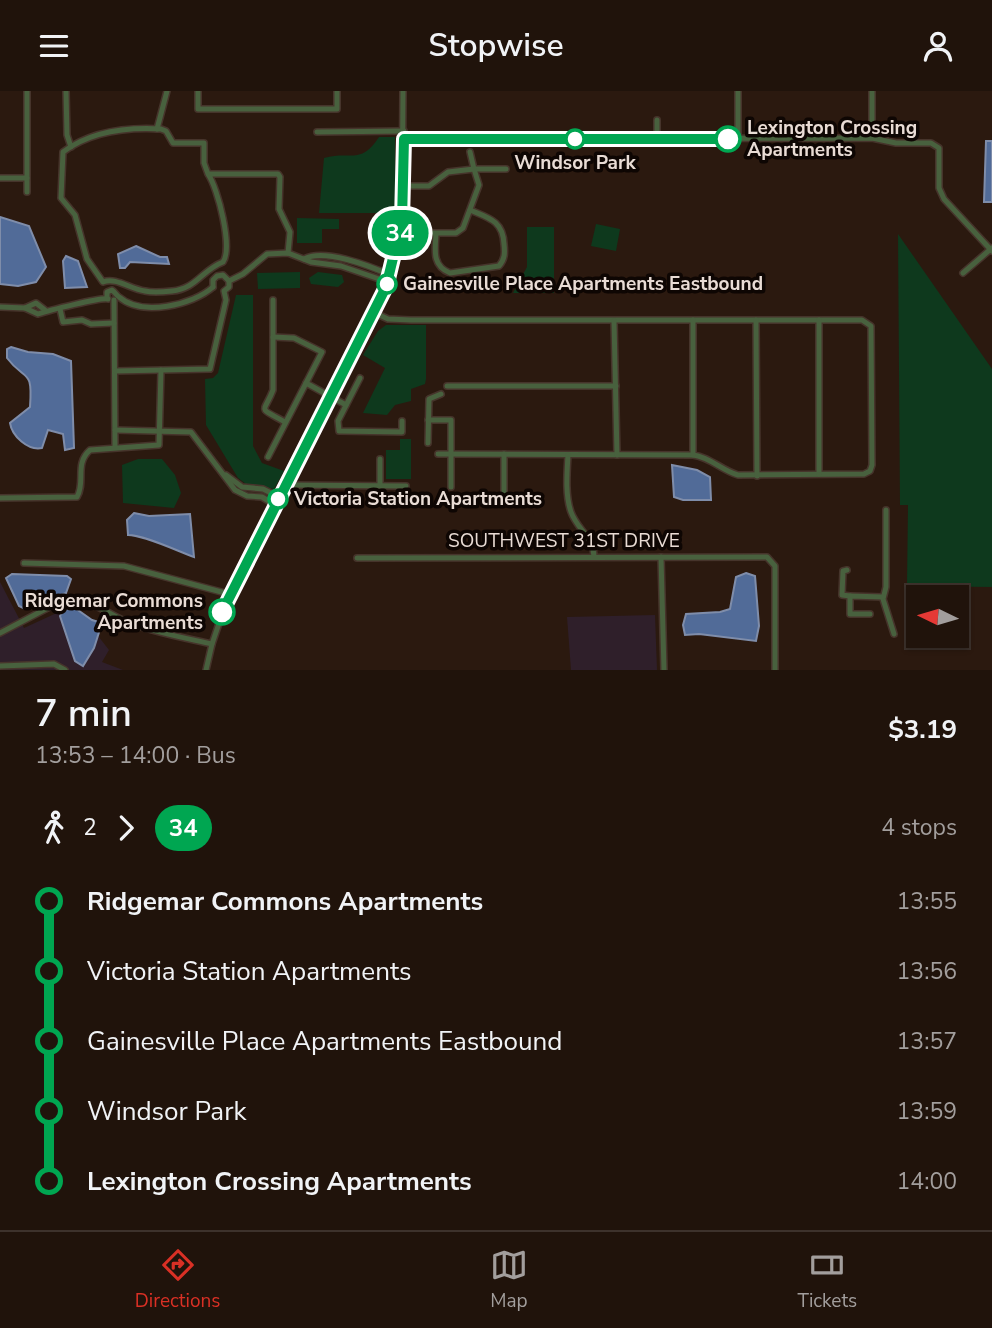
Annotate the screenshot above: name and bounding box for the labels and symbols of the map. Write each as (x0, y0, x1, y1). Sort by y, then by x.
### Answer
place label: Lexington Crossing Apartments (747, 115, 917, 163)
marker: Lexington Crossing Apartments (715, 126, 741, 152)
marker: Windsor Park (565, 129, 585, 149)
place label: Windsor Park (514, 150, 636, 176)
line badge: 34 (368, 210, 432, 256)
place label: Gainesville Place Apartments Eastbound (403, 271, 763, 297)
marker: Gainesville Place Apartments Eastbound (377, 274, 397, 294)
place label: Victoria Station Apartments (293, 486, 542, 512)
marker: Victoria Station Apartments (268, 489, 288, 509)
street label: SOUTHWEST 31ST DRIVE (448, 528, 680, 554)
north arrow (906, 585, 970, 647)
place label: Ridgemar Commons Apartments (24, 588, 203, 636)
marker: Ridgemar Commons Apartments (209, 599, 235, 625)

